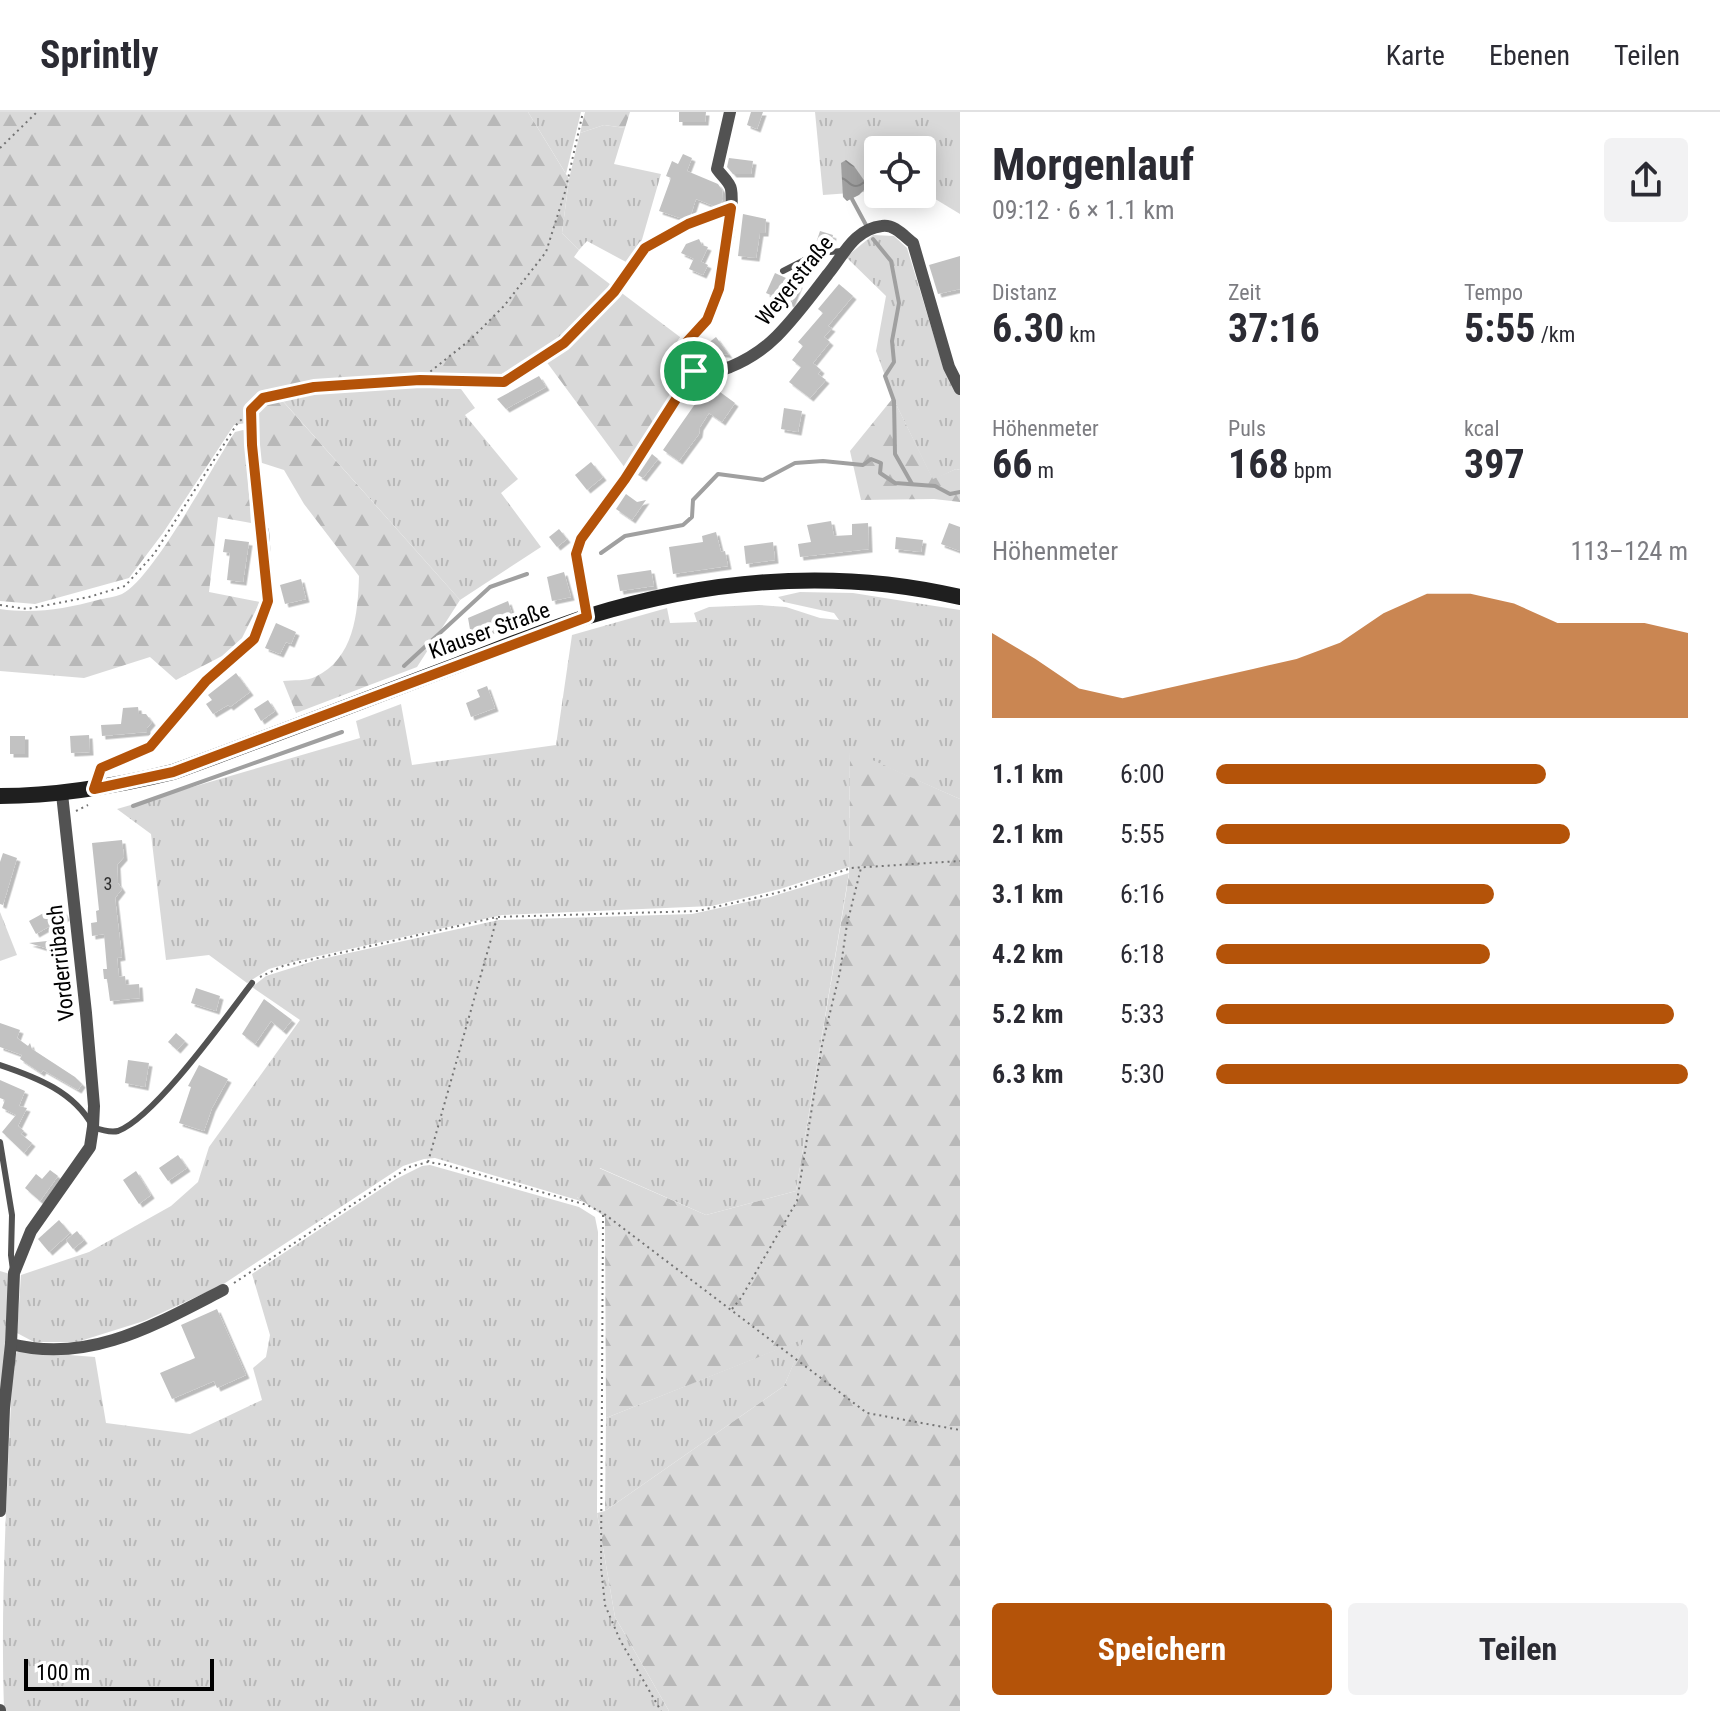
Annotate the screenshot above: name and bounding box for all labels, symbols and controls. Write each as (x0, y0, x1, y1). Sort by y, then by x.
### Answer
text: Sprintly (40, 33, 158, 77)
text: Karte (1386, 39, 1445, 72)
text: Ebenen (1489, 39, 1570, 72)
text: Teilen (1614, 39, 1680, 72)
map controls (864, 136, 936, 208)
button: locate (864, 136, 936, 208)
button: share (1604, 138, 1688, 222)
text: Morgenlauf (992, 139, 1194, 191)
text: 09:12 · 6 × 1.1 km (992, 195, 1174, 225)
street label: Weyerstraße (751, 231, 838, 330)
text: Distanz (992, 280, 1057, 305)
text: Zeit (1228, 280, 1261, 305)
text: Tempo (1464, 280, 1523, 305)
text: 6.30 (992, 305, 1064, 352)
text: 37:16 (1228, 305, 1320, 352)
text: 5:55 (1464, 305, 1536, 352)
text: km (1064, 322, 1096, 347)
text: /km (1536, 322, 1575, 347)
pin (660, 337, 728, 405)
icon: arrive (672, 349, 716, 393)
text: Höhenmeter (992, 416, 1099, 441)
text: Puls (1228, 416, 1266, 441)
text: kcal (1464, 416, 1499, 441)
text: 66 (992, 441, 1032, 488)
text: 168 (1228, 441, 1289, 488)
text: 397 (1464, 441, 1525, 488)
text: m (1032, 458, 1054, 483)
text: bpm (1289, 458, 1332, 483)
text: Höhenmeter (992, 536, 1118, 566)
text: 113–124 m (1571, 536, 1688, 566)
street label: Klauser Straße (425, 597, 553, 664)
text: 1.1 km (992, 759, 1064, 789)
text: 6:00 (1120, 759, 1165, 789)
text: 2.1 km (992, 819, 1064, 849)
text: 5:55 (1120, 819, 1165, 849)
house number: 3 (104, 873, 112, 894)
text: 3.1 km (992, 879, 1064, 909)
text: 6:16 (1120, 879, 1165, 909)
street label: Vorderrübach (42, 904, 79, 1022)
text: 4.2 km (992, 939, 1064, 969)
text: 6:18 (1120, 939, 1165, 969)
text: 5.2 km (992, 999, 1064, 1029)
text: 5:33 (1120, 999, 1165, 1029)
text: 6.3 km (992, 1059, 1064, 1089)
text: 5:30 (1120, 1059, 1165, 1089)
button: Speichern (992, 1603, 1332, 1695)
button: Teilen (1348, 1603, 1688, 1695)
scale bar (24, 1655, 214, 1691)
text: 100 m (36, 1660, 90, 1685)

